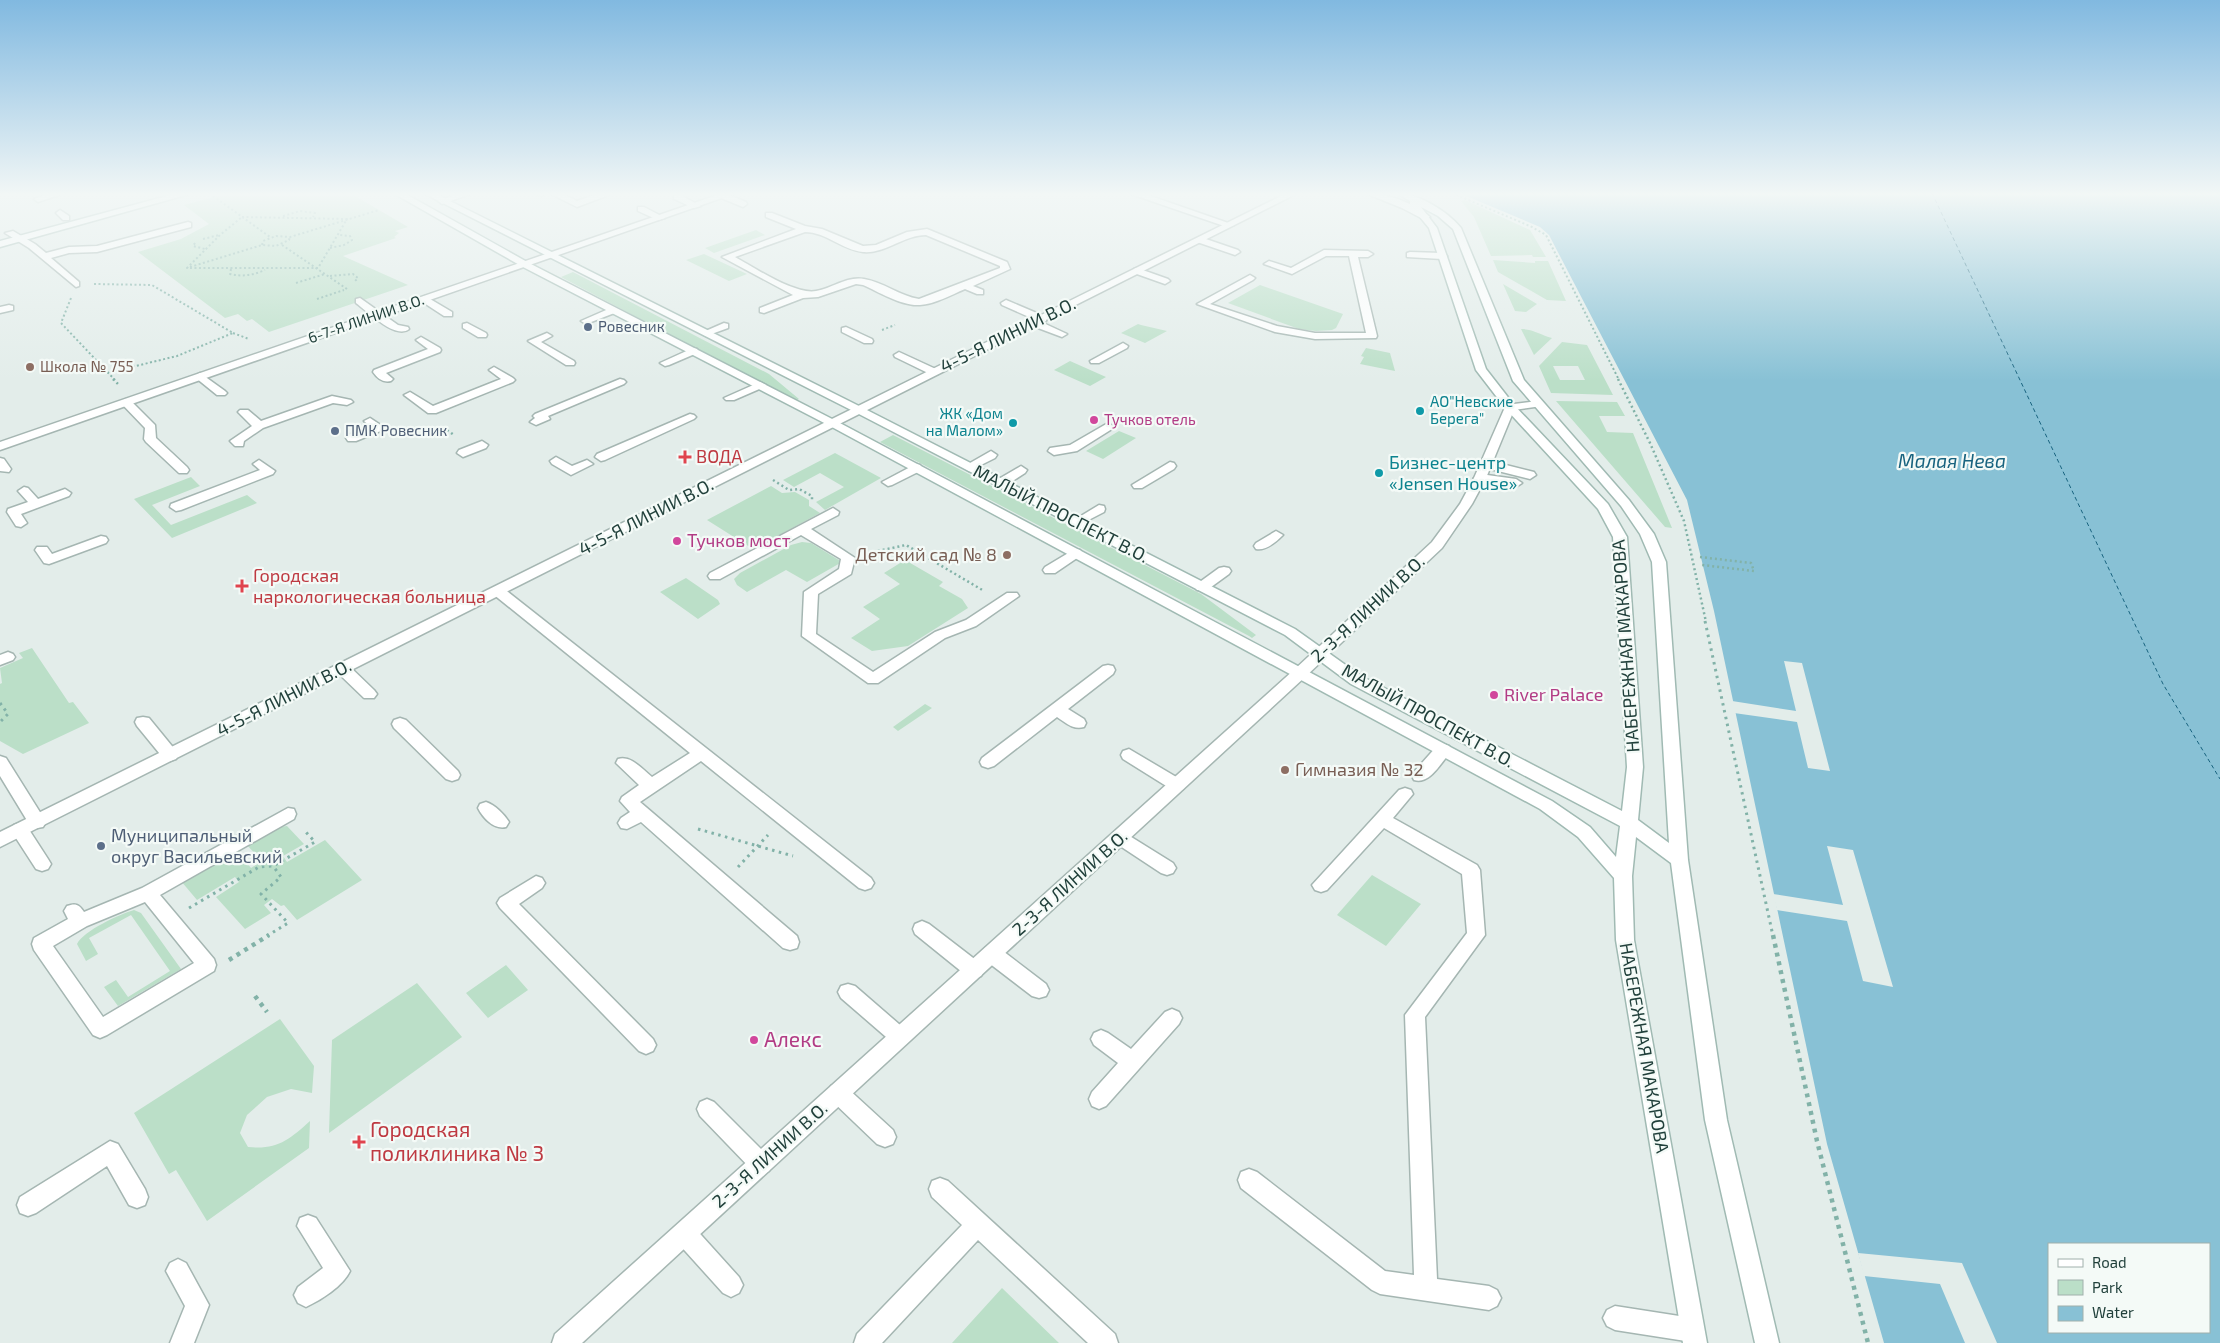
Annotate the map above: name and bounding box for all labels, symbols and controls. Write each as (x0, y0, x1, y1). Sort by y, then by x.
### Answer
street label: 6-7-Я ЛИНИИ В.О. (305, 290, 426, 346)
street label: 4-5-Я ЛИНИИ В.О. (936, 292, 1079, 376)
place label: Ровесник (598, 317, 665, 335)
marker: Ровесник (582, 321, 594, 333)
place label: Школа № 755 (40, 357, 134, 375)
marker: Школа № 755 (24, 361, 36, 373)
place label: АО"Невские Берега" (1430, 392, 1513, 427)
place label: ЖК «Дом на Малом» (926, 404, 1003, 439)
marker: АО"Невские Берега" (1414, 405, 1426, 417)
place label: Тучков отель (1104, 410, 1196, 429)
marker: Тучков отель (1088, 414, 1100, 426)
marker: ЖК «Дом на Малом» (1007, 417, 1019, 429)
place label: ПМК Ровесник (345, 421, 447, 439)
marker: ПМК Ровесник (329, 425, 341, 437)
place label: ВОДА (696, 445, 743, 467)
water label: Малая Нева (1898, 449, 2006, 472)
marker: ВОДА (678, 450, 692, 464)
place label: Бизнес-центр «Jensen House» (1389, 451, 1517, 494)
street label: МАЛЫЙ ПРОСПЕКТ В.О. (970, 459, 1153, 567)
marker: Бизнес-центр «Jensen House» (1373, 467, 1385, 479)
street label: 4-5-Я ЛИНИИ В.О. (574, 473, 717, 560)
place label: Тучков мост (687, 529, 791, 551)
marker: Тучков мост (671, 535, 683, 547)
street label: НАБЕРЕЖНАЯ МАКАРОВА (1607, 538, 1643, 753)
place label: Детский сад № 8 (855, 543, 997, 565)
marker: Детский сад № 8 (1001, 549, 1013, 561)
street label: 2-3-Я ЛИНИИ В.О. (1306, 550, 1429, 667)
place label: Городская наркологическая больница (253, 564, 486, 607)
marker: Городская наркологическая больница (235, 579, 249, 593)
street label: 4-5-Я ЛИНИИ В.О. (212, 654, 355, 741)
street label: МАЛЫЙ ПРОСПЕКТ В.О. (1338, 658, 1519, 772)
place label: River Palace (1504, 683, 1604, 705)
marker: River Palace (1488, 689, 1500, 701)
place label: Гимназия № 32 (1295, 758, 1424, 780)
marker: Гимназия № 32 (1279, 764, 1291, 776)
place label: Муниципальный округ Васильевский (111, 824, 282, 867)
street label: 2-3-Я ЛИНИИ В.О. (1007, 825, 1132, 940)
marker: Муниципальный округ Васильевский (95, 840, 107, 852)
street label: НАБЕРЕЖНАЯ МАКАРОВА (1616, 941, 1674, 1156)
place label: Алекс (764, 1026, 822, 1051)
marker: Алекс (748, 1034, 760, 1046)
street label: 2-3-Я ЛИНИИ В.О. (707, 1097, 832, 1212)
place label: Городская поликлиника № 3 (370, 1116, 544, 1165)
marker: Городская поликлиника № 3 (352, 1135, 366, 1149)
legend (2048, 1243, 2210, 1333)
text: Road (2092, 1253, 2127, 1271)
text: Park (2092, 1278, 2123, 1296)
text: Water (2092, 1303, 2134, 1321)

